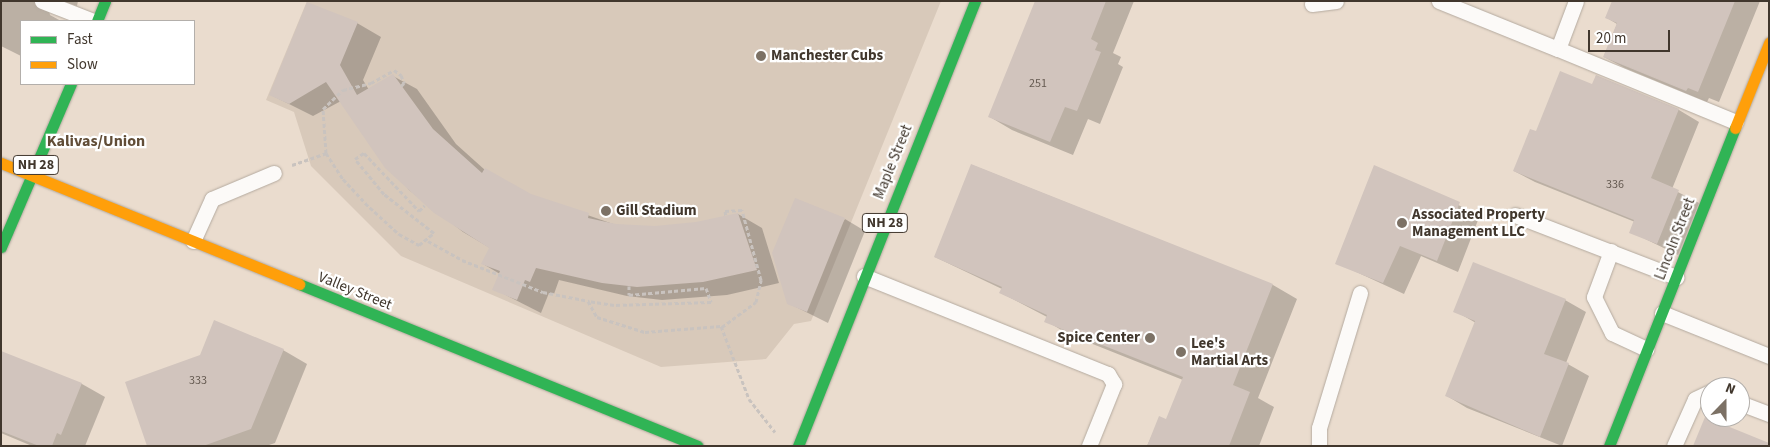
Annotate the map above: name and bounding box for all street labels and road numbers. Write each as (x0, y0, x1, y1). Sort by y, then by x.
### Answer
street label: Maple Street (870, 122, 916, 202)
road number: NH 28 (12, 154, 60, 176)
street label: Lincoln Street (1651, 195, 1699, 283)
road number: NH 28 (861, 212, 909, 234)
street label: Valley Street (316, 268, 394, 314)

